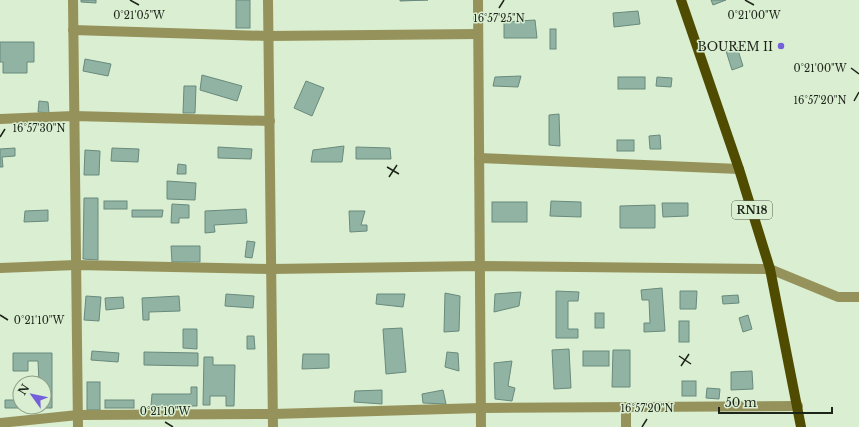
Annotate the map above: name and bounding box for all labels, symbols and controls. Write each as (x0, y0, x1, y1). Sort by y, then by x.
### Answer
text: 0°21'05"W (113, 9, 165, 22)
text: 0°21'00"W (727, 9, 781, 22)
text: 16°57'25"N (473, 12, 525, 25)
place label: BOUREM II (698, 39, 773, 54)
marker: BOUREM II (776, 41, 786, 51)
text: 0°21'00"W (793, 62, 847, 75)
text: 16°57'20"N (794, 94, 846, 107)
text: 16°57'30"N (13, 122, 65, 135)
road number: RN18 (732, 201, 772, 219)
text: 0°21'10"W (14, 314, 64, 327)
north arrow (12, 375, 52, 415)
text: N (15, 381, 33, 398)
scale bar (719, 389, 832, 415)
text: 50 m (725, 395, 757, 410)
text: 16°57'20"N (621, 402, 673, 415)
text: 0°21'10"W (140, 405, 190, 418)

